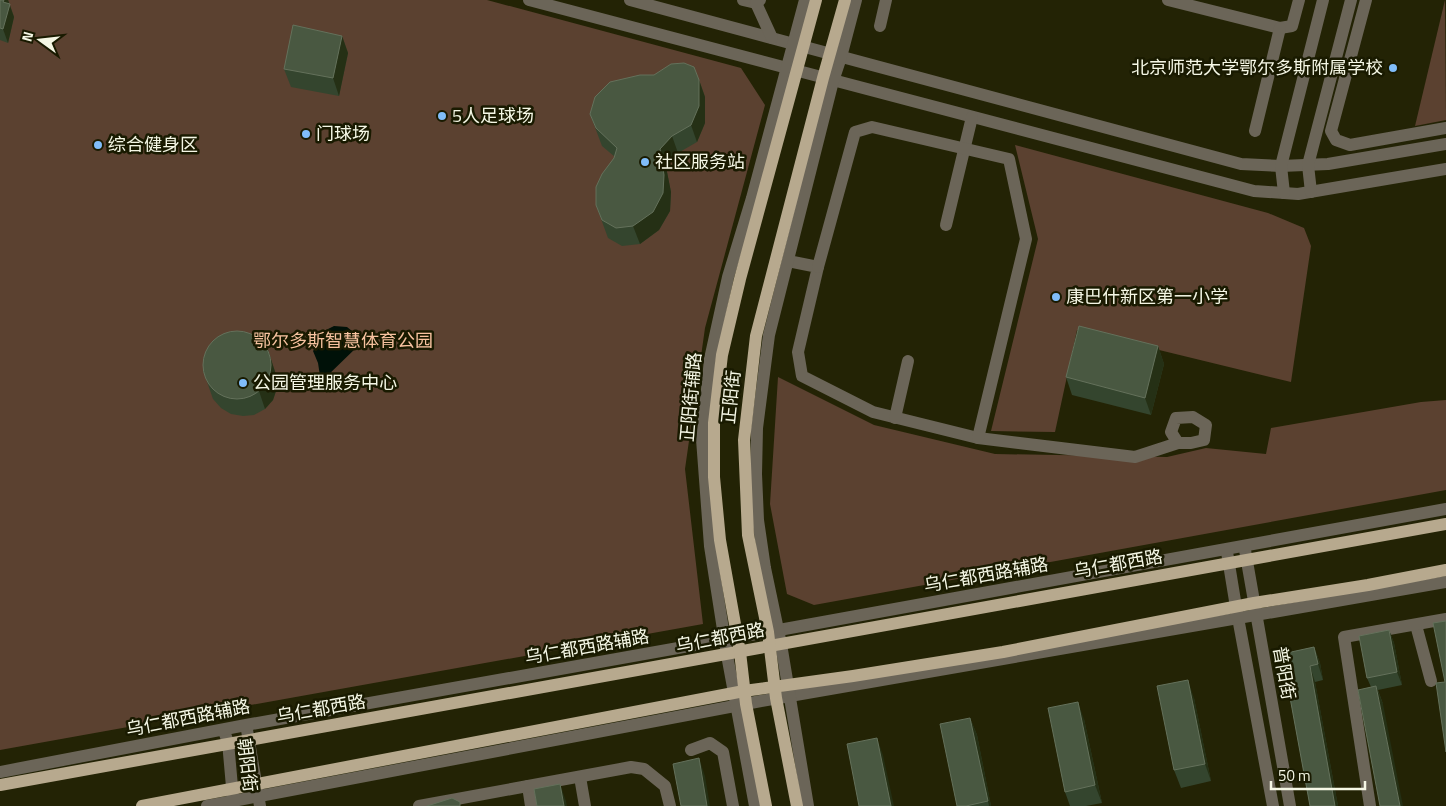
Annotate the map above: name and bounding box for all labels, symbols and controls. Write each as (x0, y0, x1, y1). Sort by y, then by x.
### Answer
north arrow (15, 15, 65, 65)
text: N (16, 29, 38, 44)
place label: 北京师范大学鄂尔多斯附属学校 (1131, 54, 1383, 81)
marker: 北京师范大学鄂尔多斯附属学校 (1387, 62, 1399, 74)
place label: 5人足球场 (452, 102, 534, 129)
marker: 5人足球场 (436, 110, 448, 122)
place label: 门球场 (316, 120, 370, 147)
marker: 门球场 (300, 128, 312, 140)
place label: 综合健身区 (108, 131, 198, 158)
marker: 综合健身区 (92, 139, 104, 151)
place label: 社区服务站 (655, 148, 745, 175)
marker: 社区服务站 (639, 156, 651, 168)
place label: 康巴什新区第一小学 (1066, 283, 1228, 310)
marker: 康巴什新区第一小学 (1050, 291, 1062, 303)
park label: 鄂尔多斯智慧体育公园 (253, 327, 433, 354)
street label: 正阳街辅路 (673, 351, 708, 443)
place label: 公园管理服务中心 (253, 369, 397, 396)
street label: 正阳街 (714, 369, 747, 425)
marker: 公园管理服务中心 (237, 377, 249, 389)
street label: 乌仁都西路 (1071, 542, 1165, 585)
street label: 乌仁都西路辅路 (922, 550, 1050, 599)
street label: 乌仁都西路 (673, 616, 767, 659)
street label: 乌仁都西路辅路 (523, 622, 651, 671)
street label: 普阳街 (1267, 644, 1302, 702)
street label: 乌仁都西路 (274, 687, 368, 730)
street label: 乌仁都西路辅路 (123, 692, 252, 743)
street label: 朝阳街 (231, 736, 264, 793)
scale bar (1271, 758, 1365, 790)
text: 50 m (1278, 764, 1311, 787)

